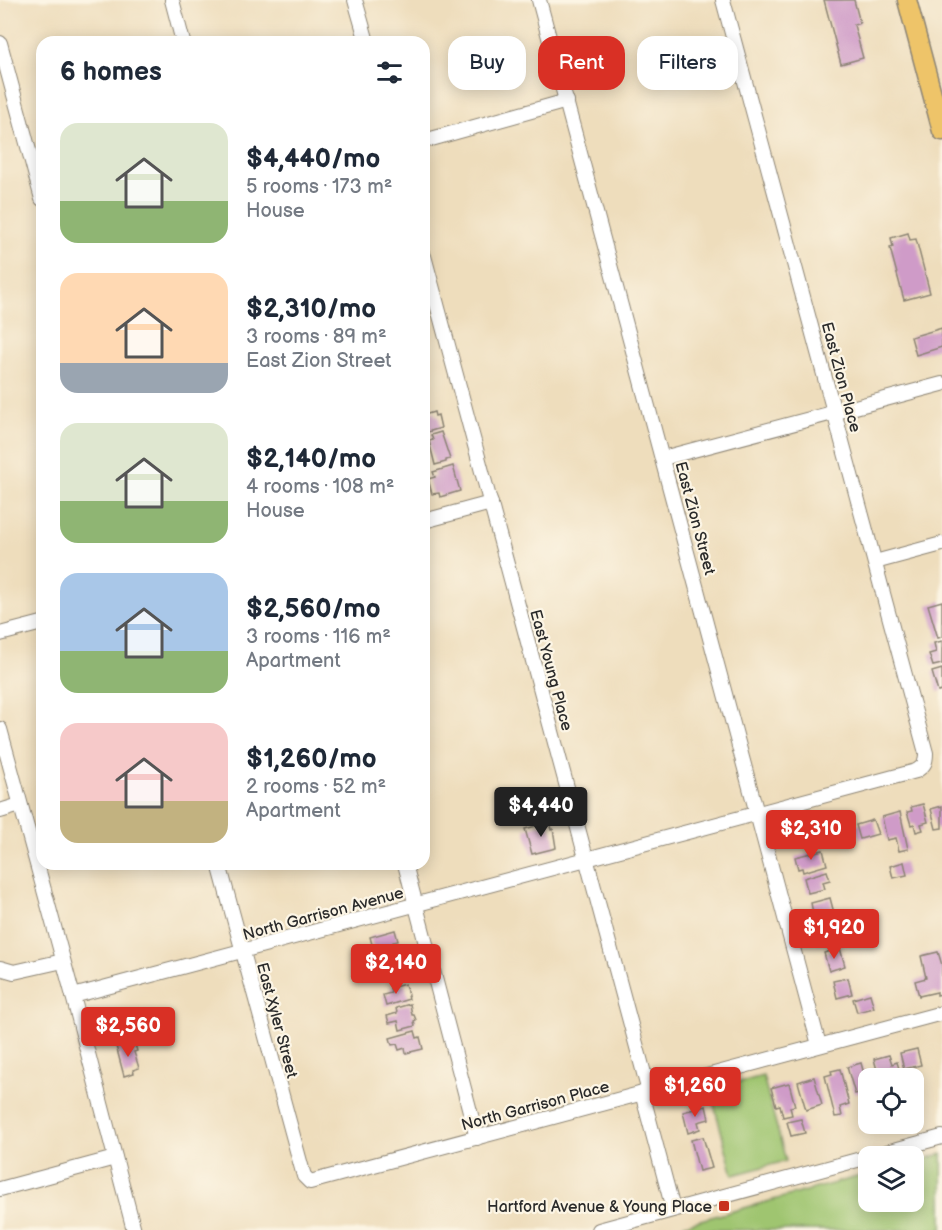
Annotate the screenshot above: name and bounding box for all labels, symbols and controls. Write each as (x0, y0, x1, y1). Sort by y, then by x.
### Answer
chip: Buy (448, 36, 526, 90)
chip: Rent (538, 36, 625, 90)
chip: Filters (637, 36, 738, 90)
icon: filters (373, 56, 406, 89)
text: 6 homes (60, 57, 162, 88)
text: $4,440/mo (246, 144, 380, 175)
icon: home (108, 147, 180, 219)
text: 5 rooms · 173 m² (246, 175, 392, 199)
text: House (246, 199, 305, 223)
text: $2,310/mo (246, 294, 376, 325)
icon: home (108, 297, 180, 369)
street label: East Zion Place (817, 320, 865, 435)
text: 3 rooms · 89 m² (246, 325, 387, 349)
text: East Zion Street (246, 349, 391, 373)
text: $2,140/mo (246, 444, 376, 475)
icon: home (108, 447, 180, 519)
street label: East Zion Street (670, 460, 719, 577)
text: 4 rooms · 108 m² (246, 475, 394, 499)
text: House (246, 499, 305, 523)
text: $2,560/mo (246, 594, 381, 625)
icon: home (108, 597, 180, 669)
street label: East Young Place (525, 608, 576, 734)
text: 3 rooms · 116 m² (246, 625, 391, 649)
text: Apartment (246, 649, 341, 673)
text: $1,260/mo (246, 744, 377, 775)
icon: home (108, 747, 180, 819)
text: 2 rooms · 52 m² (246, 775, 386, 799)
pin: $4,440 (492, 787, 590, 838)
text: $4,440 (508, 794, 574, 818)
text: Apartment (246, 799, 341, 823)
pin: $2,310 (762, 810, 860, 861)
text: $2,310 (780, 817, 842, 841)
street label: North Garrison Avenue (241, 884, 406, 945)
pin: $1,920 (785, 909, 883, 960)
text: $1,920 (803, 916, 865, 940)
pin: $2,140 (347, 944, 445, 995)
text: $2,140 (365, 951, 427, 975)
street label: East Xyler Street (252, 961, 301, 1080)
pin: $2,560 (79, 1007, 177, 1058)
text: $2,560 (95, 1014, 161, 1038)
pin: $1,260 (646, 1067, 744, 1118)
map controls (858, 1068, 924, 1212)
button: locate (858, 1068, 924, 1134)
text: $1,260 (664, 1074, 726, 1098)
street label: North Garrison Place (459, 1077, 612, 1135)
button: layers (858, 1146, 924, 1212)
place label: Hartford Avenue & Young Place (487, 1198, 713, 1217)
marker: Hartford Avenue & Young Place (717, 1199, 731, 1213)

